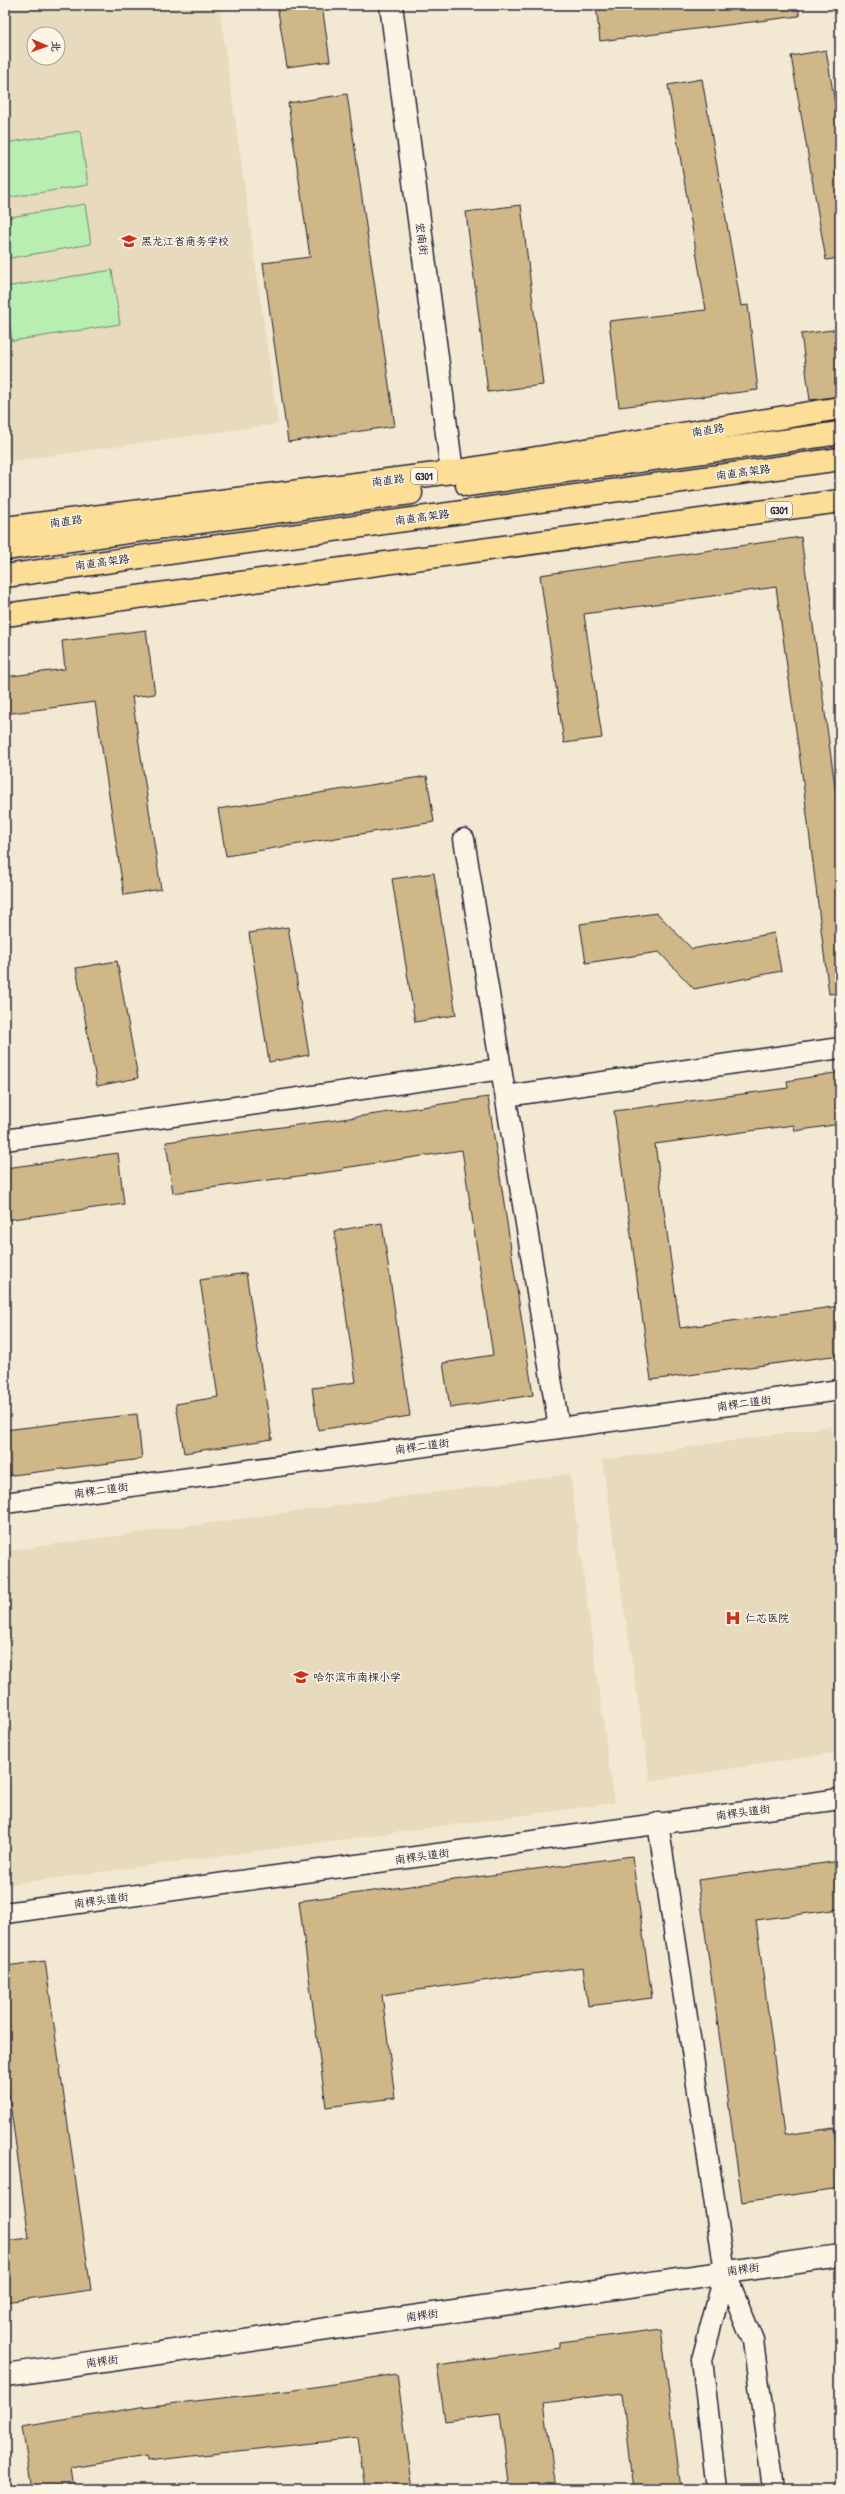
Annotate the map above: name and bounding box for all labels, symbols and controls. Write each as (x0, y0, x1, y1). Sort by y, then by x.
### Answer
north arrow (26, 26, 66, 66)
text: 北 (49, 41, 63, 52)
street label: 宏南街 (413, 222, 431, 257)
school or university icon: 黑龙江省商务学校 (120, 232, 138, 250)
place label: 黑龙江省商务学校 (141, 234, 229, 248)
street label: 南直路 (691, 421, 725, 439)
street label: 南直高架路 (715, 461, 771, 483)
road number: G301 (411, 468, 437, 484)
street label: 南直路 (371, 471, 405, 489)
road number: G301 (766, 502, 792, 518)
street label: 南直高架路 (394, 506, 450, 528)
street label: 南直路 (49, 512, 83, 530)
street label: 南直高架路 (74, 551, 130, 573)
street label: 南棵二道街 (716, 1392, 773, 1414)
street label: 南棵二道街 (394, 1435, 451, 1457)
street label: 南棵二道街 (73, 1479, 130, 1501)
hospital icon: 仁芯医院 (724, 1609, 742, 1627)
place label: 仁芯医院 (745, 1611, 789, 1625)
school or university icon: 哈尔滨市南棵小学 (292, 1668, 310, 1686)
place label: 哈尔滨市南棵小学 (313, 1670, 401, 1684)
street label: 南棵头道街 (715, 1801, 772, 1823)
street label: 南棵头道街 (394, 1845, 451, 1867)
street label: 南棵头道街 (73, 1889, 130, 1911)
street label: 南棵街 (726, 2260, 761, 2278)
street label: 南棵街 (405, 2306, 440, 2324)
street label: 南棵街 (85, 2352, 120, 2370)

